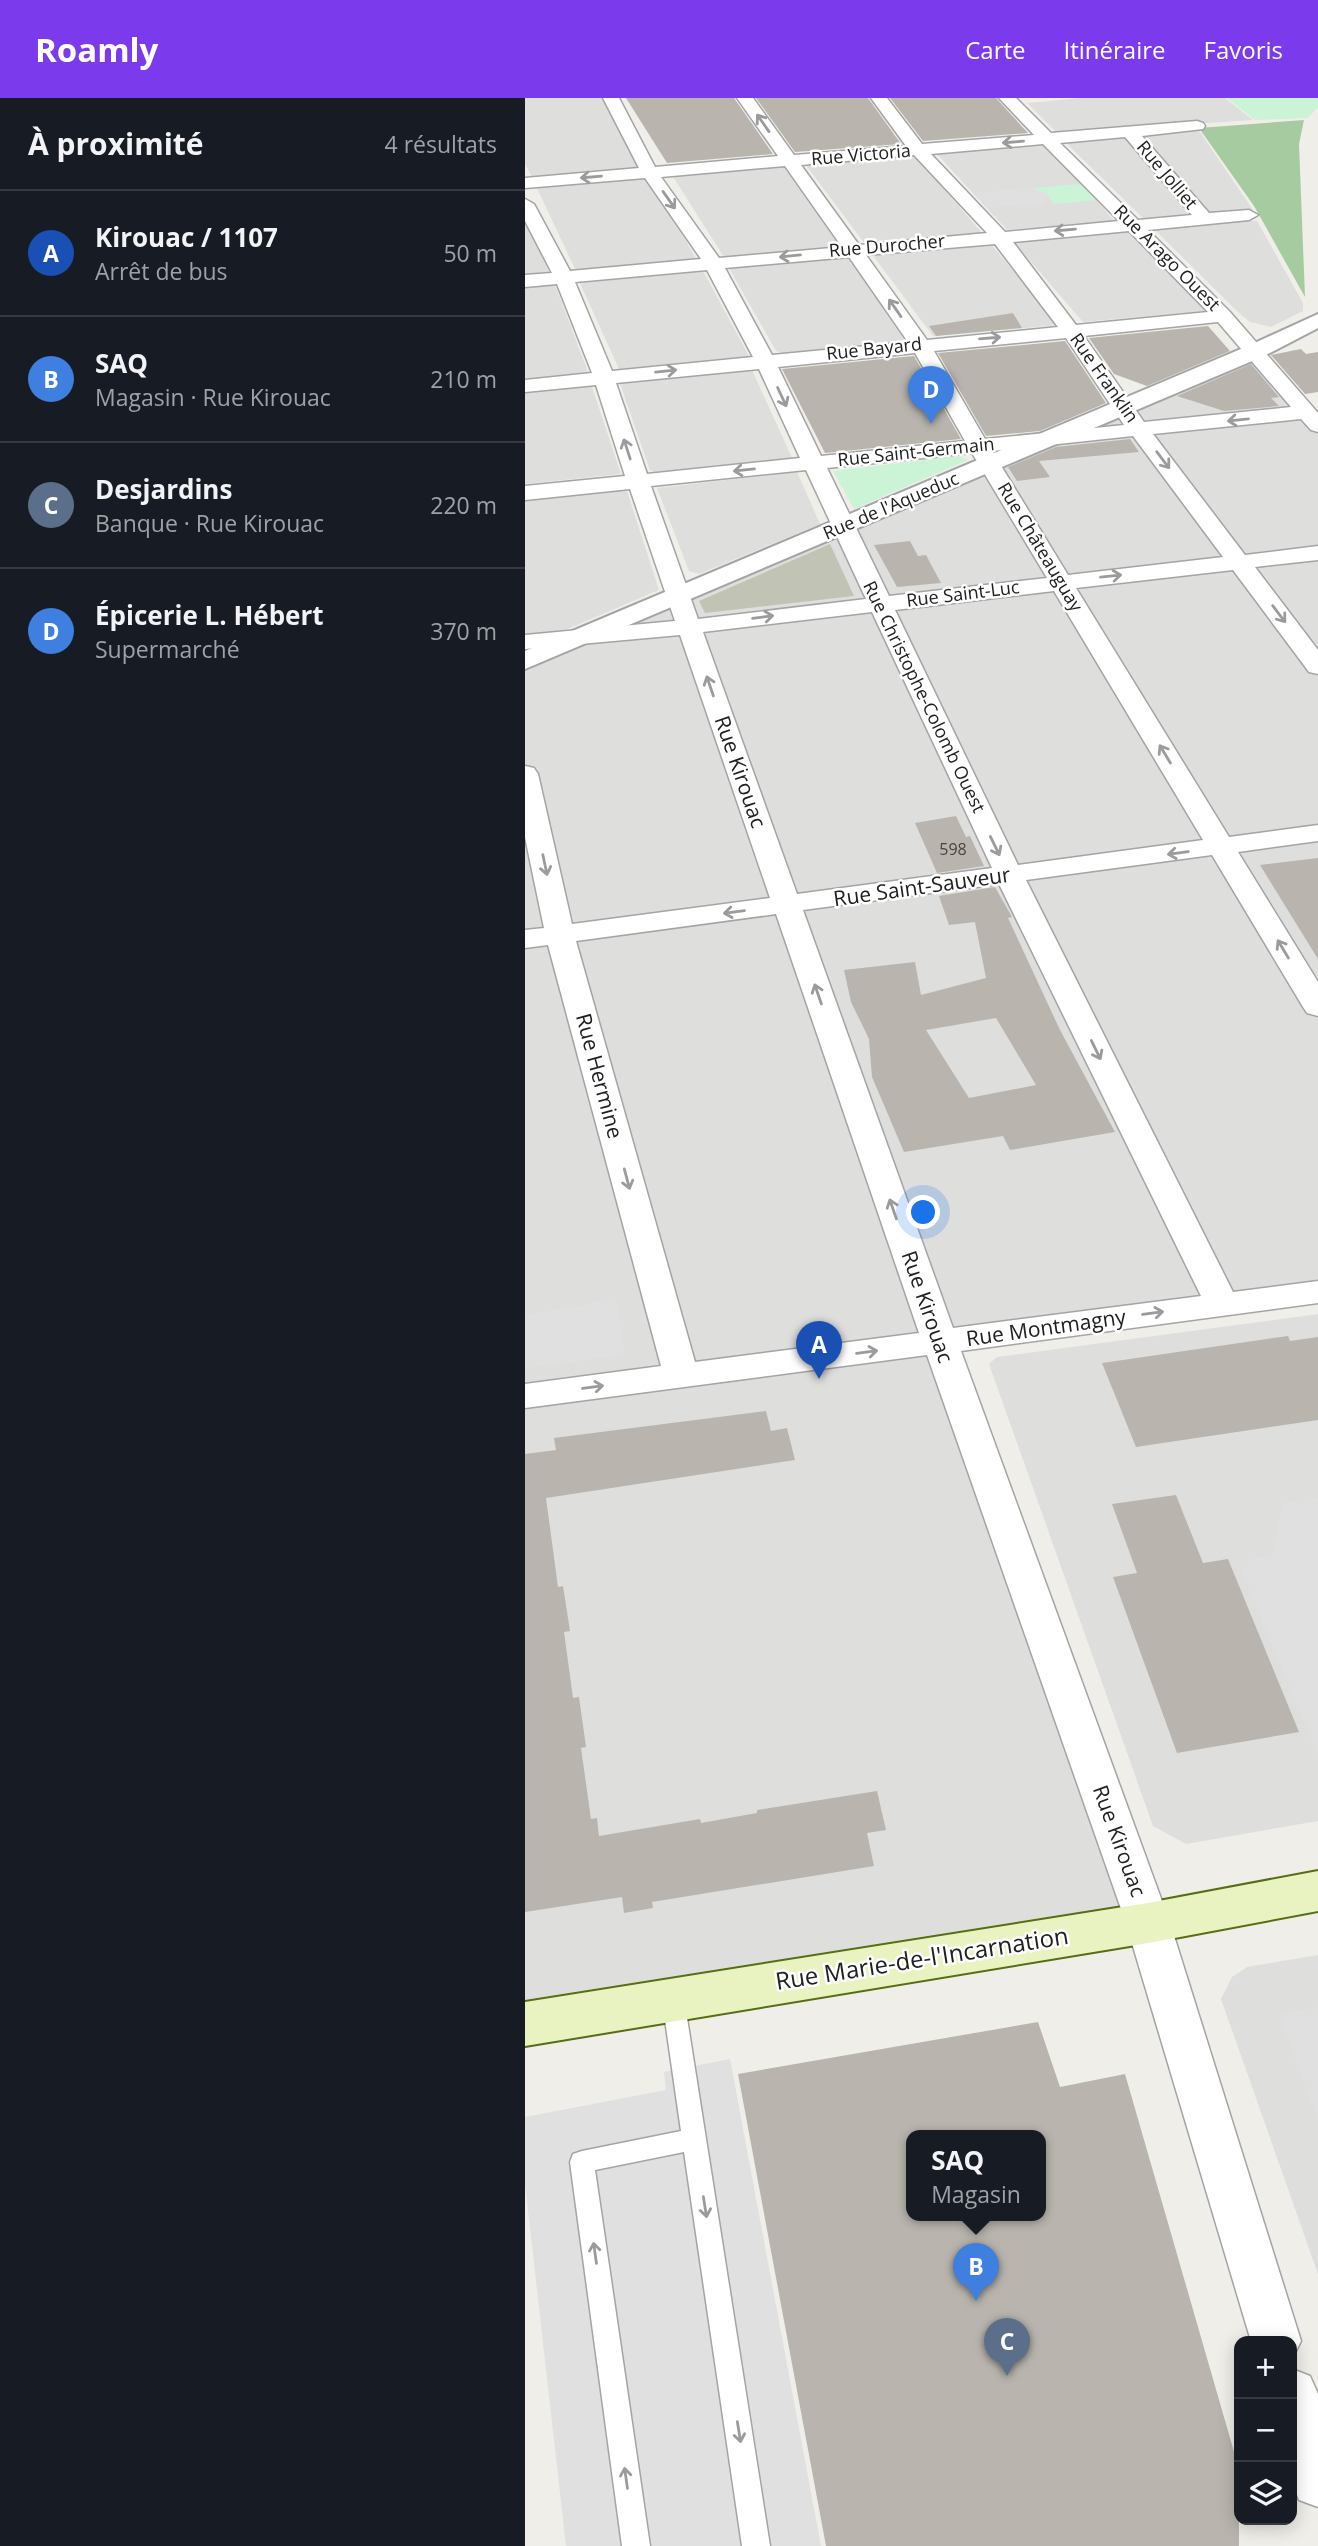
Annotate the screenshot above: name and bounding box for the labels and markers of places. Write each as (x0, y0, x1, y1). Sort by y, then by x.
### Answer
pin: D (908, 366, 954, 424)
pin: A (796, 1321, 842, 1379)
pin: B (953, 2243, 999, 2301)
pin: C (984, 2318, 1030, 2376)

